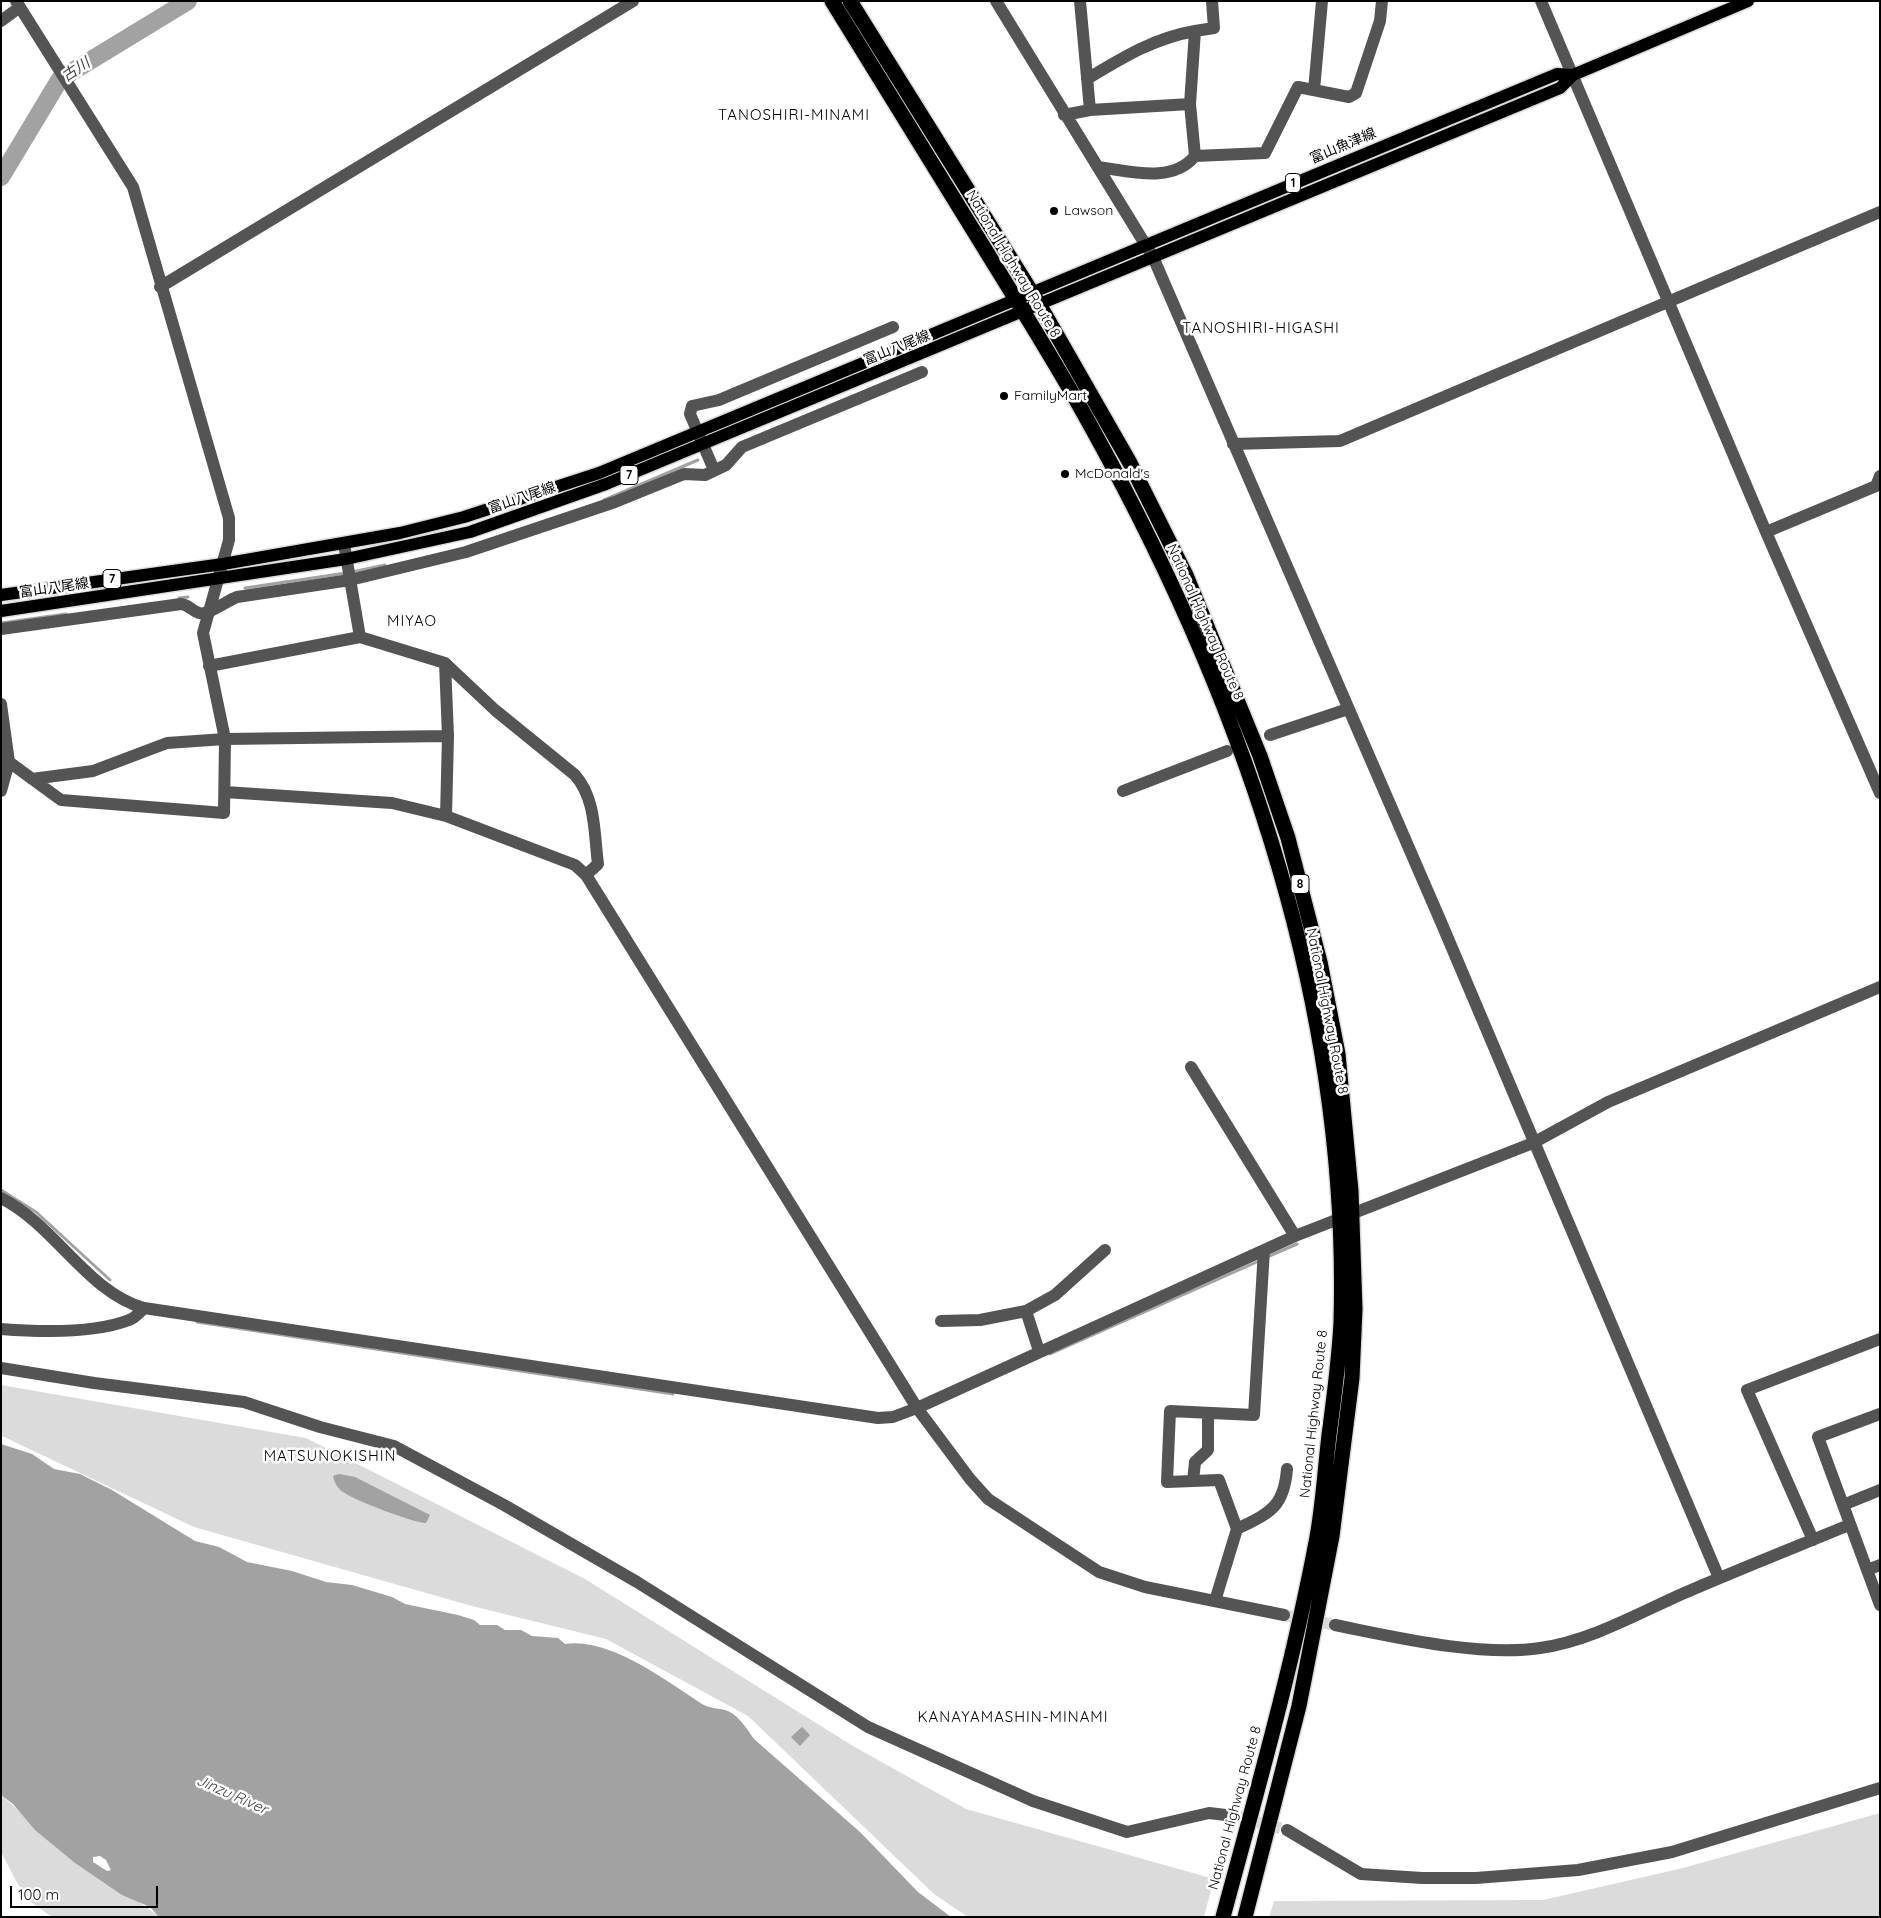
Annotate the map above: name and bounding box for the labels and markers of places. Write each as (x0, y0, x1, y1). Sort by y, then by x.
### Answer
place label: Lawson (1064, 203, 1113, 219)
marker: Lawson (1048, 205, 1060, 217)
place label: FamilyMart (1014, 388, 1087, 404)
marker: FamilyMart (998, 390, 1010, 402)
place label: McDonald's (1075, 466, 1150, 482)
marker: McDonald's (1059, 468, 1071, 480)

